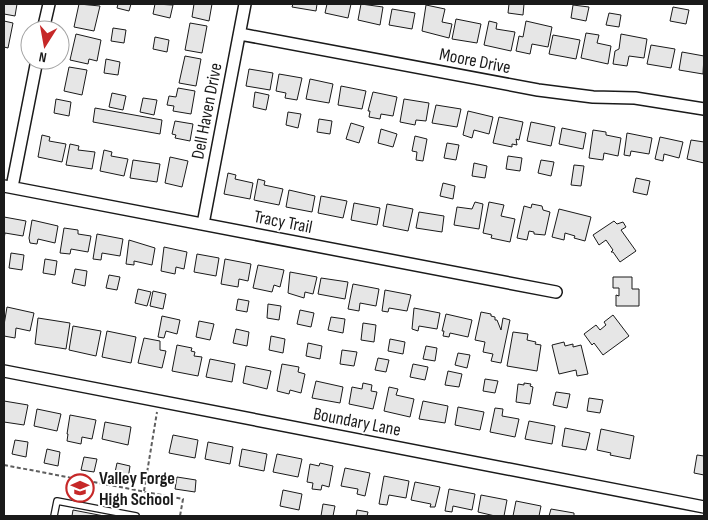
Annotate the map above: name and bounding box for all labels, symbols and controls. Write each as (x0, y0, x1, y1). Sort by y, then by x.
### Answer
north arrow (20, 20, 70, 70)
street label: Moore Drive (438, 44, 512, 78)
text: N (37, 48, 48, 66)
street label: Dell Haven Drive (187, 61, 227, 161)
street label: Tracy Trail (252, 206, 314, 238)
street label: Boundary Lane (311, 403, 403, 441)
place label: Valley Forge High School (99, 468, 175, 510)
school or university icon: Valley Forge High School (65, 473, 95, 503)

